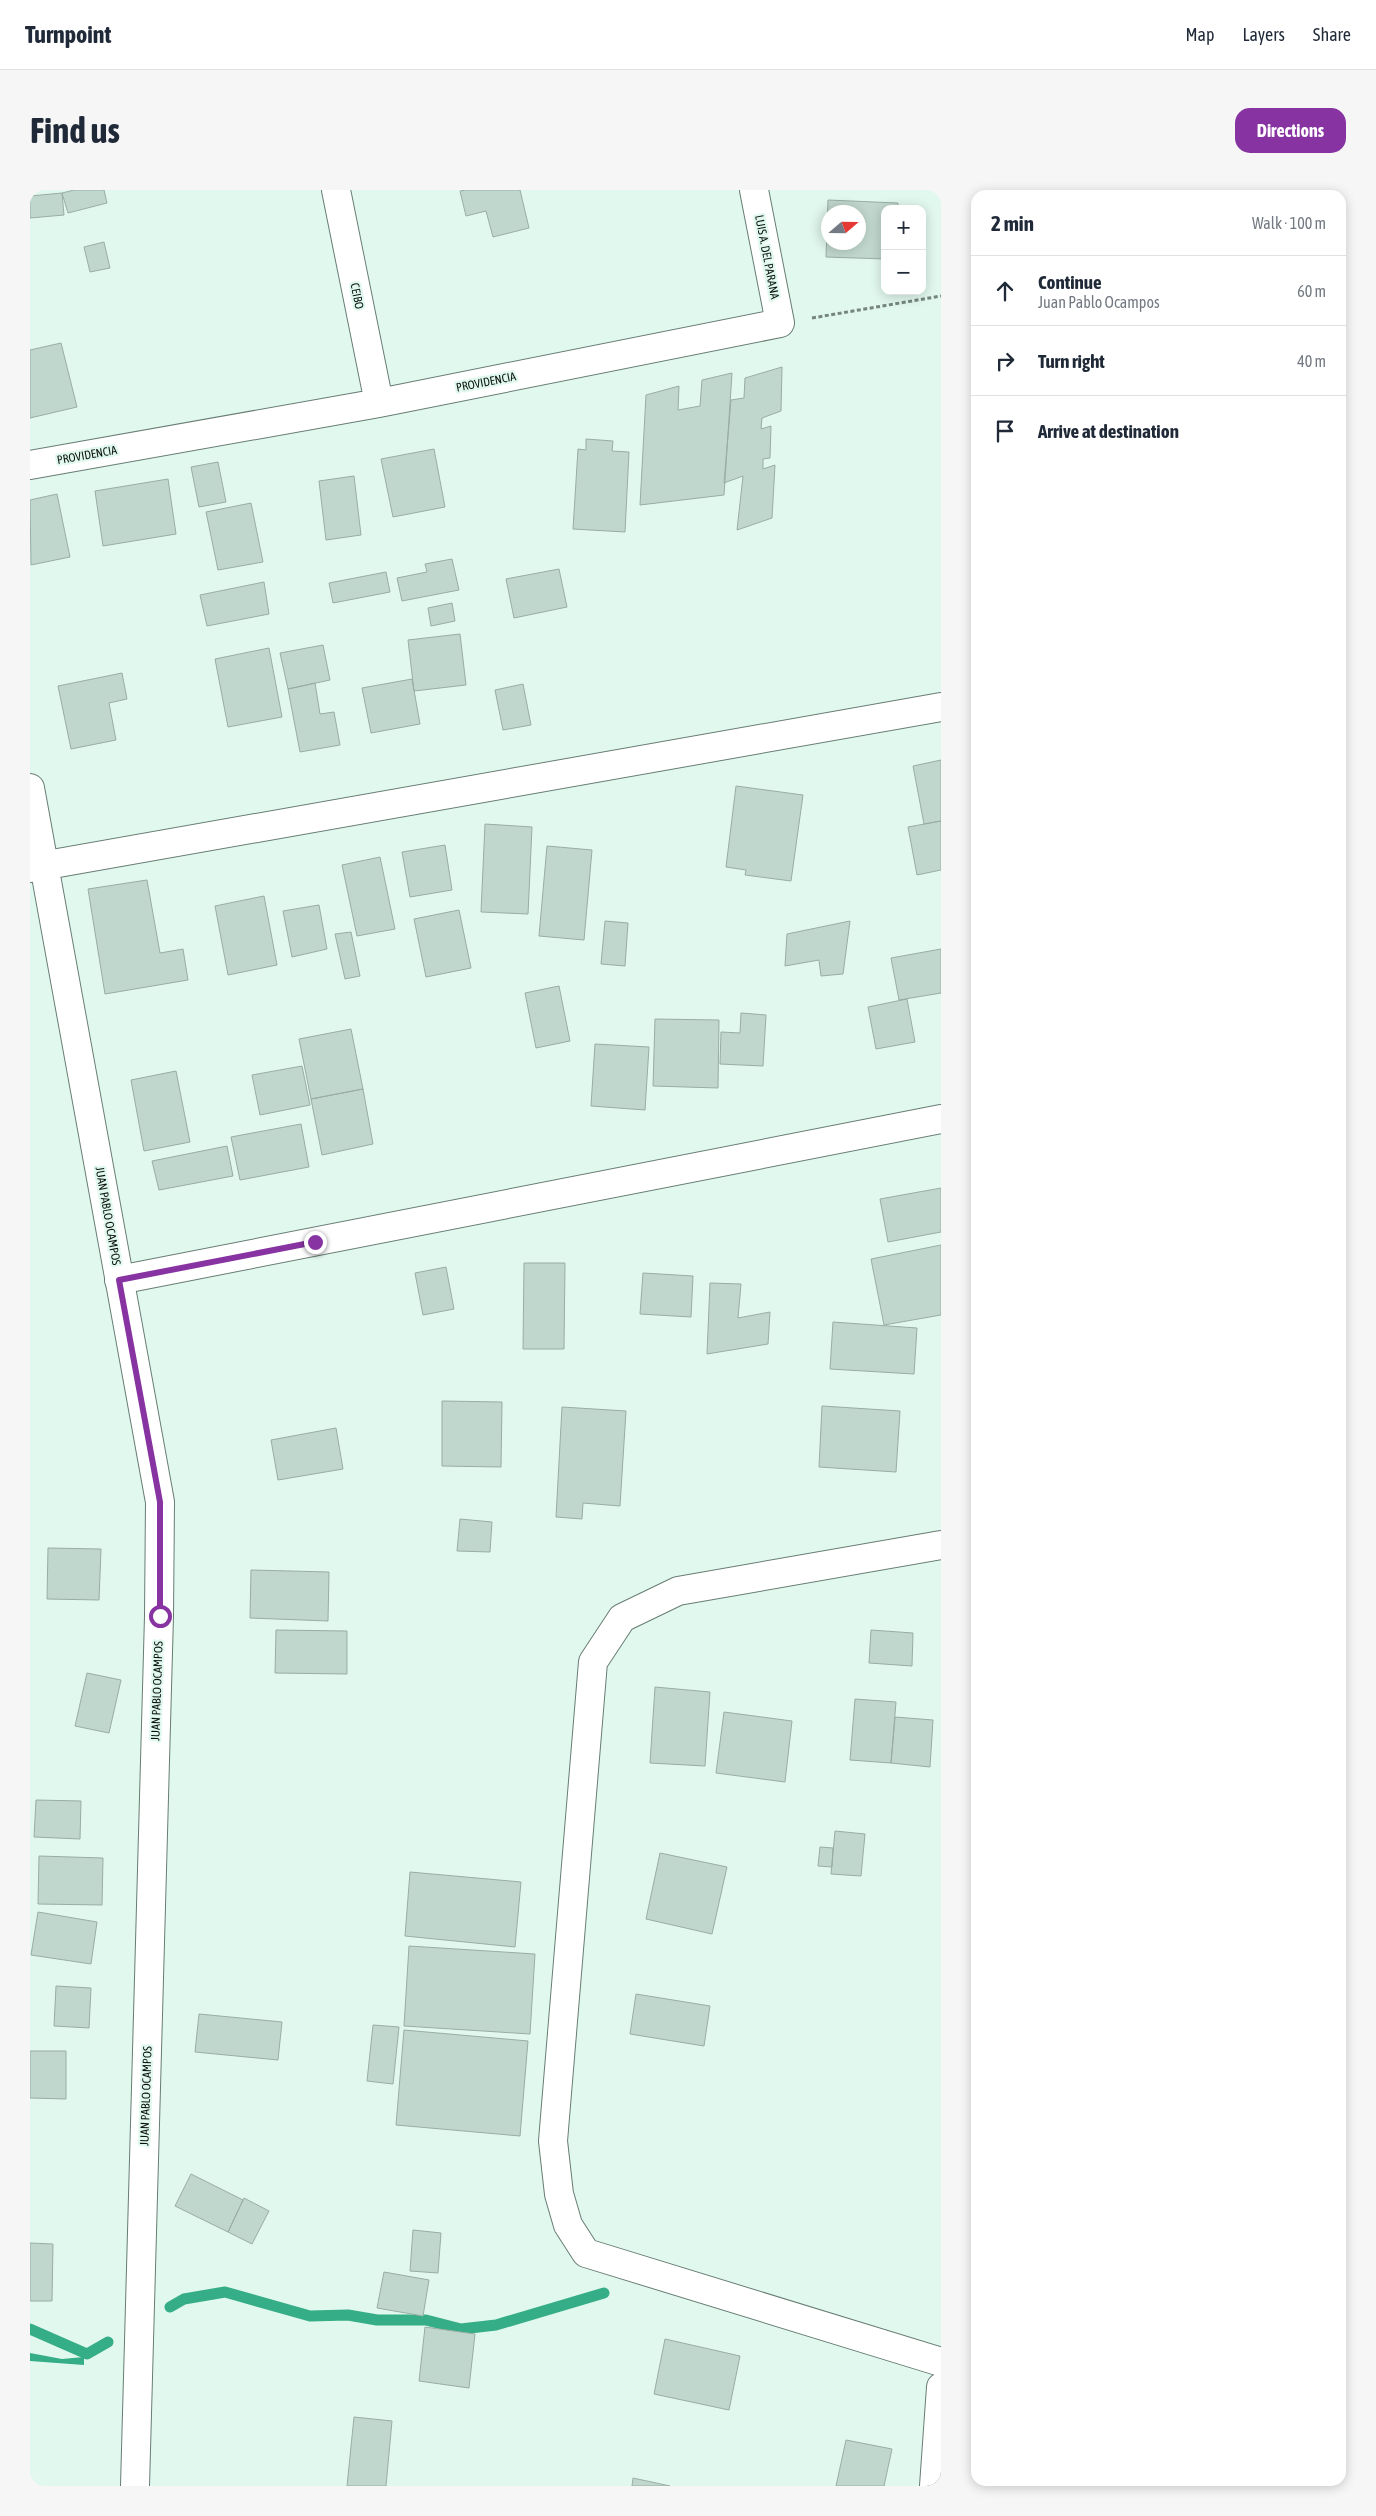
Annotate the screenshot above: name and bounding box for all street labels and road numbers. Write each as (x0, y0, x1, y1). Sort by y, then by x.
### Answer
street label: LUIS A. DEL PARANA (752, 214, 782, 300)
street label: CEIBO (348, 282, 366, 310)
street label: PROVIDENCIA (455, 369, 517, 395)
street label: PROVIDENCIA (56, 443, 118, 467)
street label: JUAN PABLO OCAMPOS (92, 1166, 124, 1266)
street label: JUAN PABLO OCAMPOS (148, 1641, 166, 1741)
street label: JUAN PABLO OCAMPOS (137, 2046, 155, 2146)

